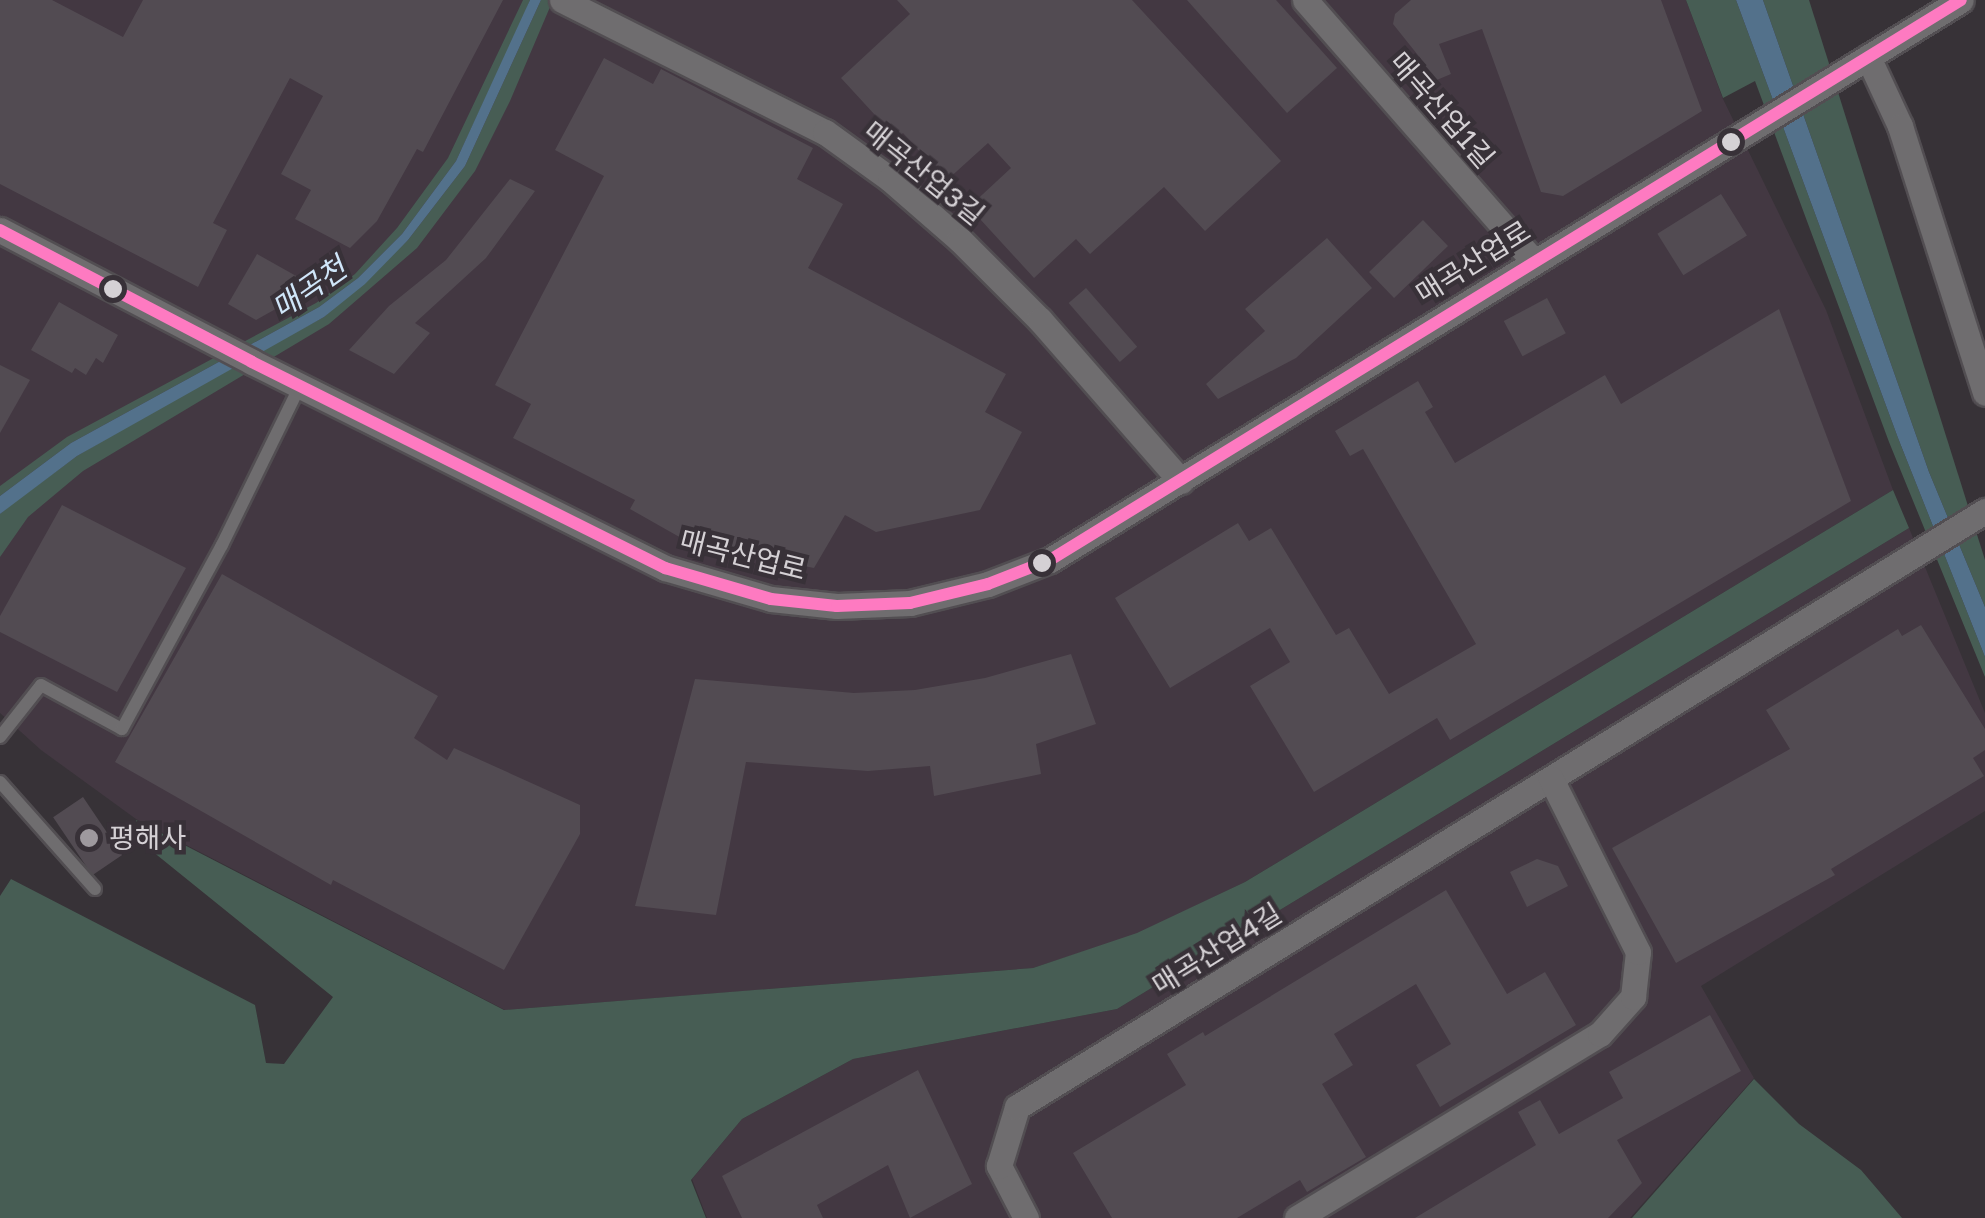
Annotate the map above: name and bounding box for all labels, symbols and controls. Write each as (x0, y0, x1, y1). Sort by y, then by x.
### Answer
street label: 매곡산업1길 (1383, 45, 1501, 175)
street label: 매곡산업3길 (857, 114, 991, 232)
unlabelled marker (1721, 132, 1741, 152)
street label: 매곡산업로 (1409, 214, 1537, 310)
water label: 매곡천 (265, 250, 353, 326)
unlabelled marker (103, 279, 123, 299)
street label: 매곡산업로 (676, 523, 810, 587)
unlabelled marker (1032, 553, 1052, 573)
place label: 평해사 (109, 821, 186, 855)
marker: 평해사 (78, 827, 100, 849)
street label: 매곡산업4길 (1146, 896, 1288, 1002)

